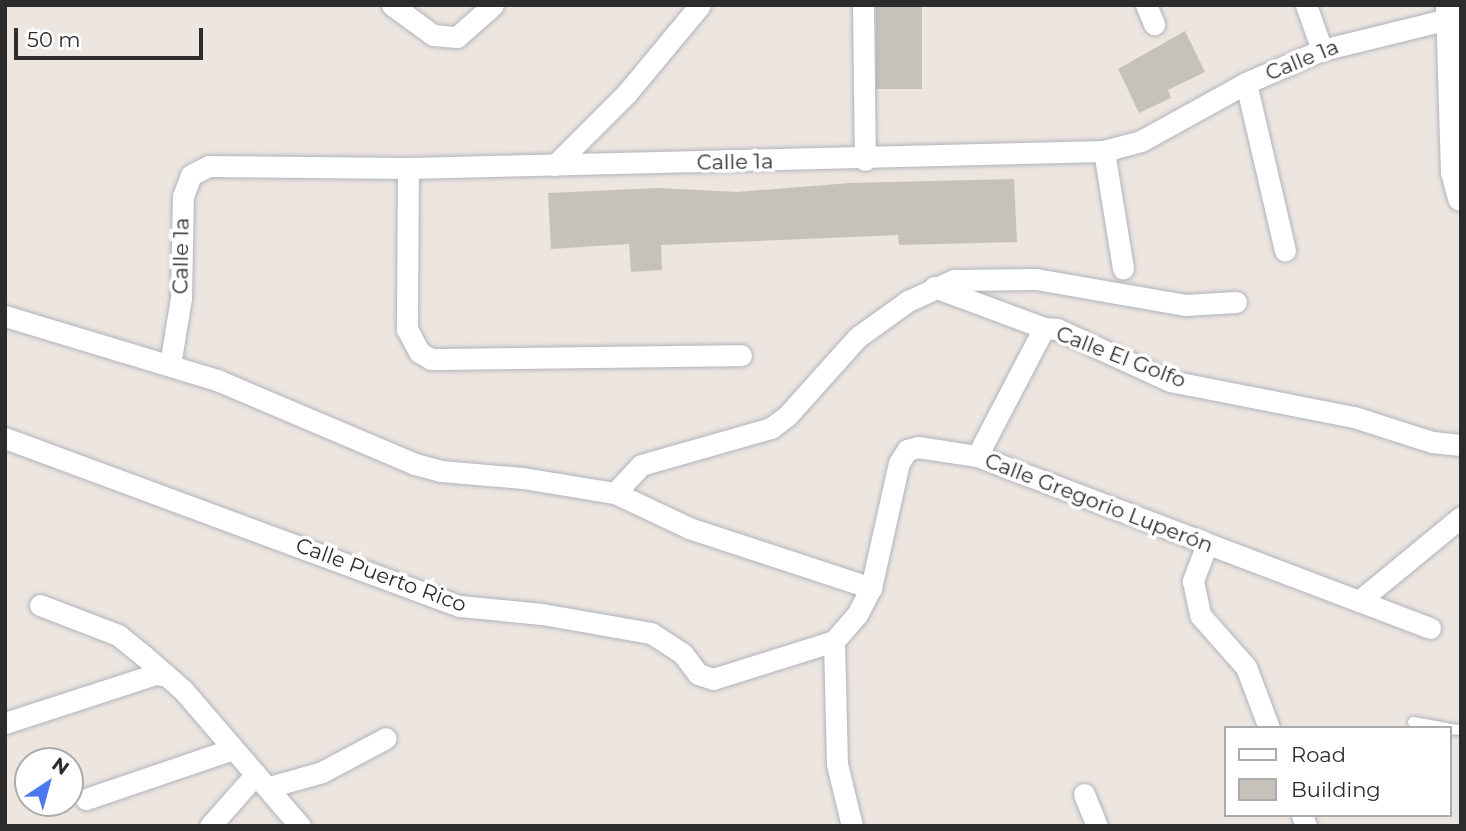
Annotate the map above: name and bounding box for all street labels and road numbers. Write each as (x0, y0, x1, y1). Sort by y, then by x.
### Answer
street label: Calle 1a (1262, 34, 1342, 86)
street label: Calle 1a (697, 149, 773, 175)
street label: Calle 1a (168, 218, 194, 294)
street label: Calle El Golfo (1053, 321, 1189, 393)
street label: Calle Gregorio Luperón (981, 448, 1217, 558)
street label: Calle Puerto Rico (292, 532, 470, 618)

